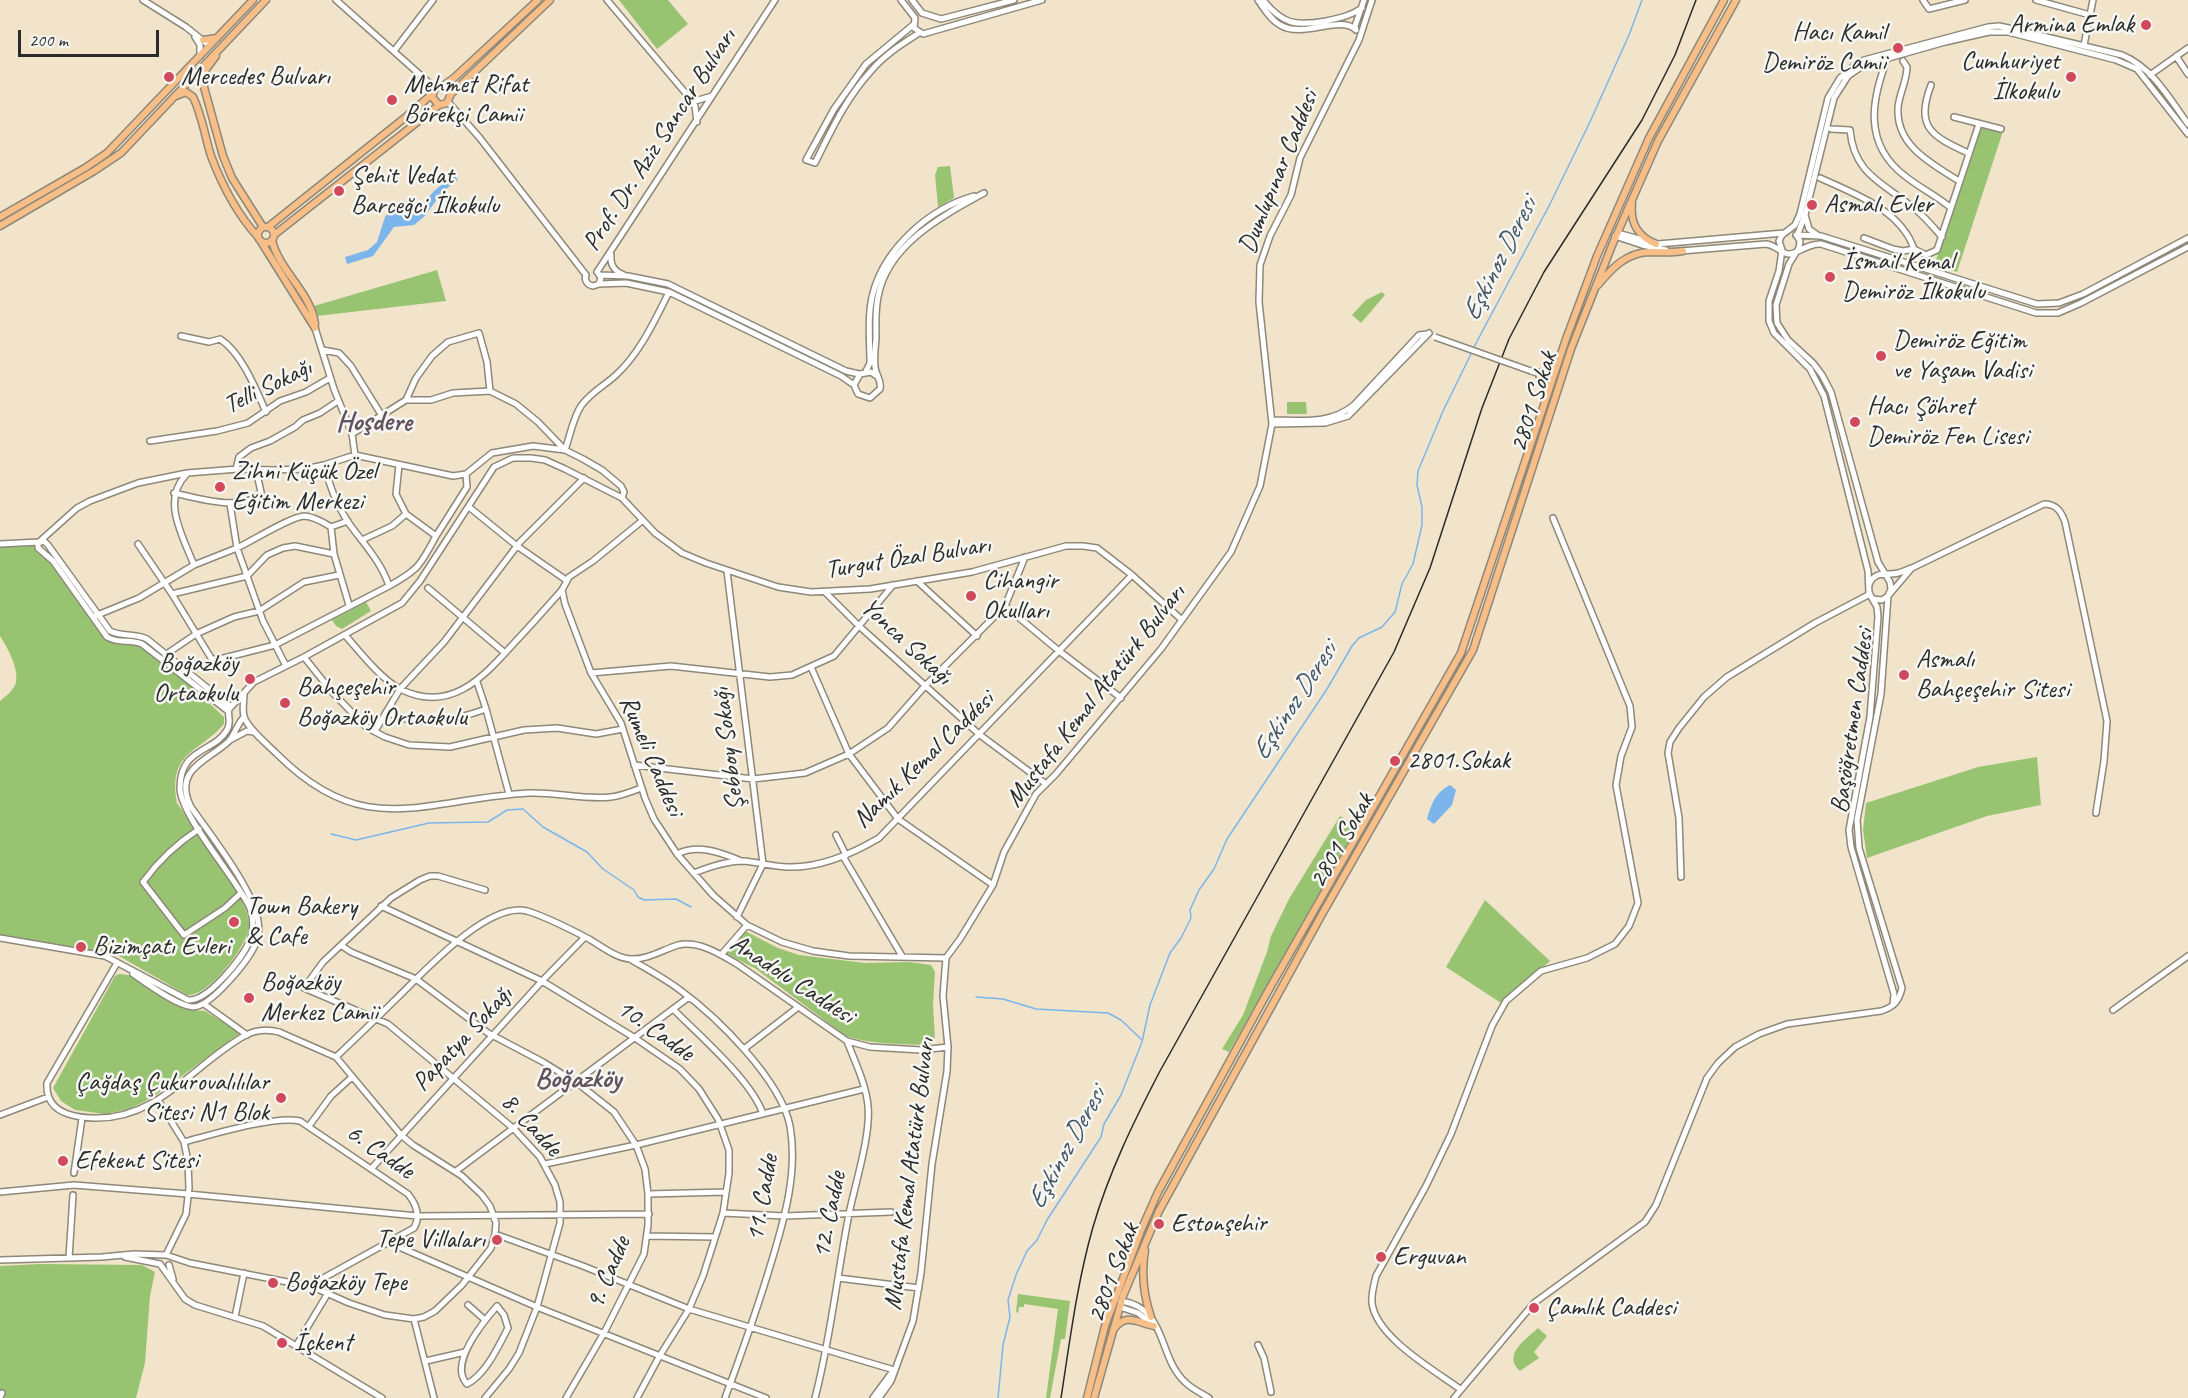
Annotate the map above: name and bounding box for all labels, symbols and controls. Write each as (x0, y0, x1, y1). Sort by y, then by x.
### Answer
place label: Armina Emlak (2009, 9, 2134, 41)
place label: Hacı Kamil Demiröz Camii (1762, 17, 1886, 78)
scale bar (21, 18, 162, 56)
marker: Armina Emlak (2139, 18, 2153, 32)
street label: Prof. Dr. Aziz Sancar Bulvarı (576, 23, 744, 257)
text: 200 m (29, 29, 68, 51)
marker: Hacı Kamil Demiröz Camii (1891, 41, 1905, 55)
place label: Cumhuriyet İlkokulu (1961, 46, 2059, 107)
place label: Mercedes Bulvarı (181, 61, 330, 93)
place label: Mehmet Rifat Börekçi Camii (404, 69, 528, 130)
marker: Mercedes Bulvarı (162, 70, 176, 84)
marker: Cumhuriyet İlkokulu (2064, 70, 2078, 84)
street label: Dumlupınar Caddesi (1232, 86, 1326, 258)
marker: Mehmet Rifat Börekçi Camii (385, 93, 399, 107)
place label: Şehit Vedat Barceğci İlkokulu (351, 160, 499, 222)
marker: Şehit Vedat Barceğci İlkokulu (332, 184, 346, 198)
place label: Asmalı Evler (1824, 189, 1933, 221)
water label: Eşkinoz Deresi (1455, 193, 1545, 327)
marker: Asmalı Evler (1805, 198, 1819, 212)
place label: İsmail Kemal Demiröz İlkokulu (1842, 246, 1985, 308)
marker: İsmail Kemal Demiröz İlkokulu (1823, 270, 1837, 284)
place label: Demiröz Eğitim ve Yaşam Vadisi (1893, 325, 2032, 386)
street label: 2801 Sokak (1503, 348, 1565, 456)
marker: Demiröz Eğitim ve Yaşam Vadisi (1874, 349, 1888, 363)
street label: Telli Sokağı (219, 352, 317, 422)
place label: Hacı Şöhret Demiröz Fen Lisesi (1867, 391, 2028, 452)
district label: Hoşdere (336, 406, 412, 440)
marker: Hacı Şöhret Demiröz Fen Lisesi (1848, 415, 1862, 429)
place label: Zihni Küçük Özel Eğitim Merkezi (232, 456, 376, 518)
marker: Zihni Küçük Özel Eğitim Merkezi (213, 480, 227, 494)
street label: Turgut Özal Bulvarı (823, 530, 993, 586)
place label: Cihangir Okulları (983, 565, 1058, 626)
street label: Mustafa Kemal Atatürk Bulvarı (999, 578, 1193, 814)
marker: Cihangir Okulları (964, 589, 978, 603)
street label: Yonca Sokağı (854, 592, 958, 692)
street label: Başöğretmen Caddesi (1825, 627, 1881, 815)
water label: Eşkinoz Deresi (1245, 637, 1345, 767)
place label: Asmalı Bahçeşehir Sitesi (1916, 644, 2069, 706)
place label: Boğazköy Ortaokulu (153, 648, 238, 710)
marker: Asmalı Bahçeşehir Sitesi (1897, 668, 1911, 682)
marker: Boğazköy Ortaokulu (243, 672, 257, 686)
place label: Bahçeşehir Boğazköy Ortaokulu (297, 672, 467, 734)
street label: Namık Kemal Caddesi (847, 685, 1001, 835)
street label: Şebboy Sokağı (706, 686, 752, 812)
street label: Rumeli Caddesi (612, 691, 690, 821)
marker: Bahçeşehir Boğazköy Ortaokulu (278, 696, 292, 710)
place label: 2801.Sokak (1407, 745, 1510, 777)
marker: 2801.Sokak (1388, 754, 1402, 768)
street label: 2801 Sokak (1302, 788, 1382, 894)
place label: Town Bakery & Cafe (246, 891, 357, 952)
marker: Town Bakery & Cafe (227, 915, 241, 929)
street label: Anadolu Caddesi (724, 928, 860, 1032)
place label: Bizimçatı Evleri (93, 931, 230, 963)
marker: Bizimçatı Evleri (74, 940, 88, 954)
place label: Boğazköy Merkez Camii (261, 967, 378, 1028)
street label: Papatya Sokağı (406, 980, 520, 1098)
marker: Boğazköy Merkez Camii (242, 991, 256, 1005)
street label: 10. Cadde (610, 993, 700, 1069)
street label: Mustafa Kemal Atatürk Bulvarı (878, 1036, 942, 1312)
district label: Boğazköy (535, 1063, 621, 1097)
place label: Çağdaş Çukurovalılılar Sitesi N1 Blok (75, 1067, 269, 1128)
water label: Eşkinoz Deresi (1021, 1083, 1113, 1215)
street label: 8. Cadde (494, 1087, 568, 1163)
marker: Çağdaş Çukurovalılılar Sitesi N1 Blok (274, 1091, 288, 1105)
street label: 6. Cadde (340, 1118, 420, 1186)
place label: Efekent Sitesi (75, 1145, 198, 1177)
street label: 11. Cadde (740, 1152, 786, 1244)
marker: Efekent Sitesi (56, 1154, 70, 1168)
street label: 12. Cadde (806, 1169, 854, 1261)
place label: Estonşehir (1171, 1208, 1267, 1240)
marker: Estonşehir (1152, 1217, 1166, 1231)
street label: 2801 Sokak (1081, 1219, 1147, 1327)
place label: Tepe Villaları (376, 1224, 485, 1256)
street label: 9. Cadde (580, 1232, 638, 1314)
marker: Tepe Villaları (490, 1233, 504, 1247)
place label: Erguvan (1393, 1241, 1466, 1273)
marker: Erguvan (1374, 1250, 1388, 1264)
place label: Boğazköy Tepe (285, 1267, 407, 1299)
marker: Boğazköy Tepe (266, 1276, 280, 1290)
place label: Çamlık Caddesi (1546, 1292, 1676, 1324)
marker: Çamlık Caddesi (1527, 1301, 1541, 1315)
place label: İçkent (294, 1327, 352, 1359)
marker: İçkent (275, 1336, 289, 1350)

